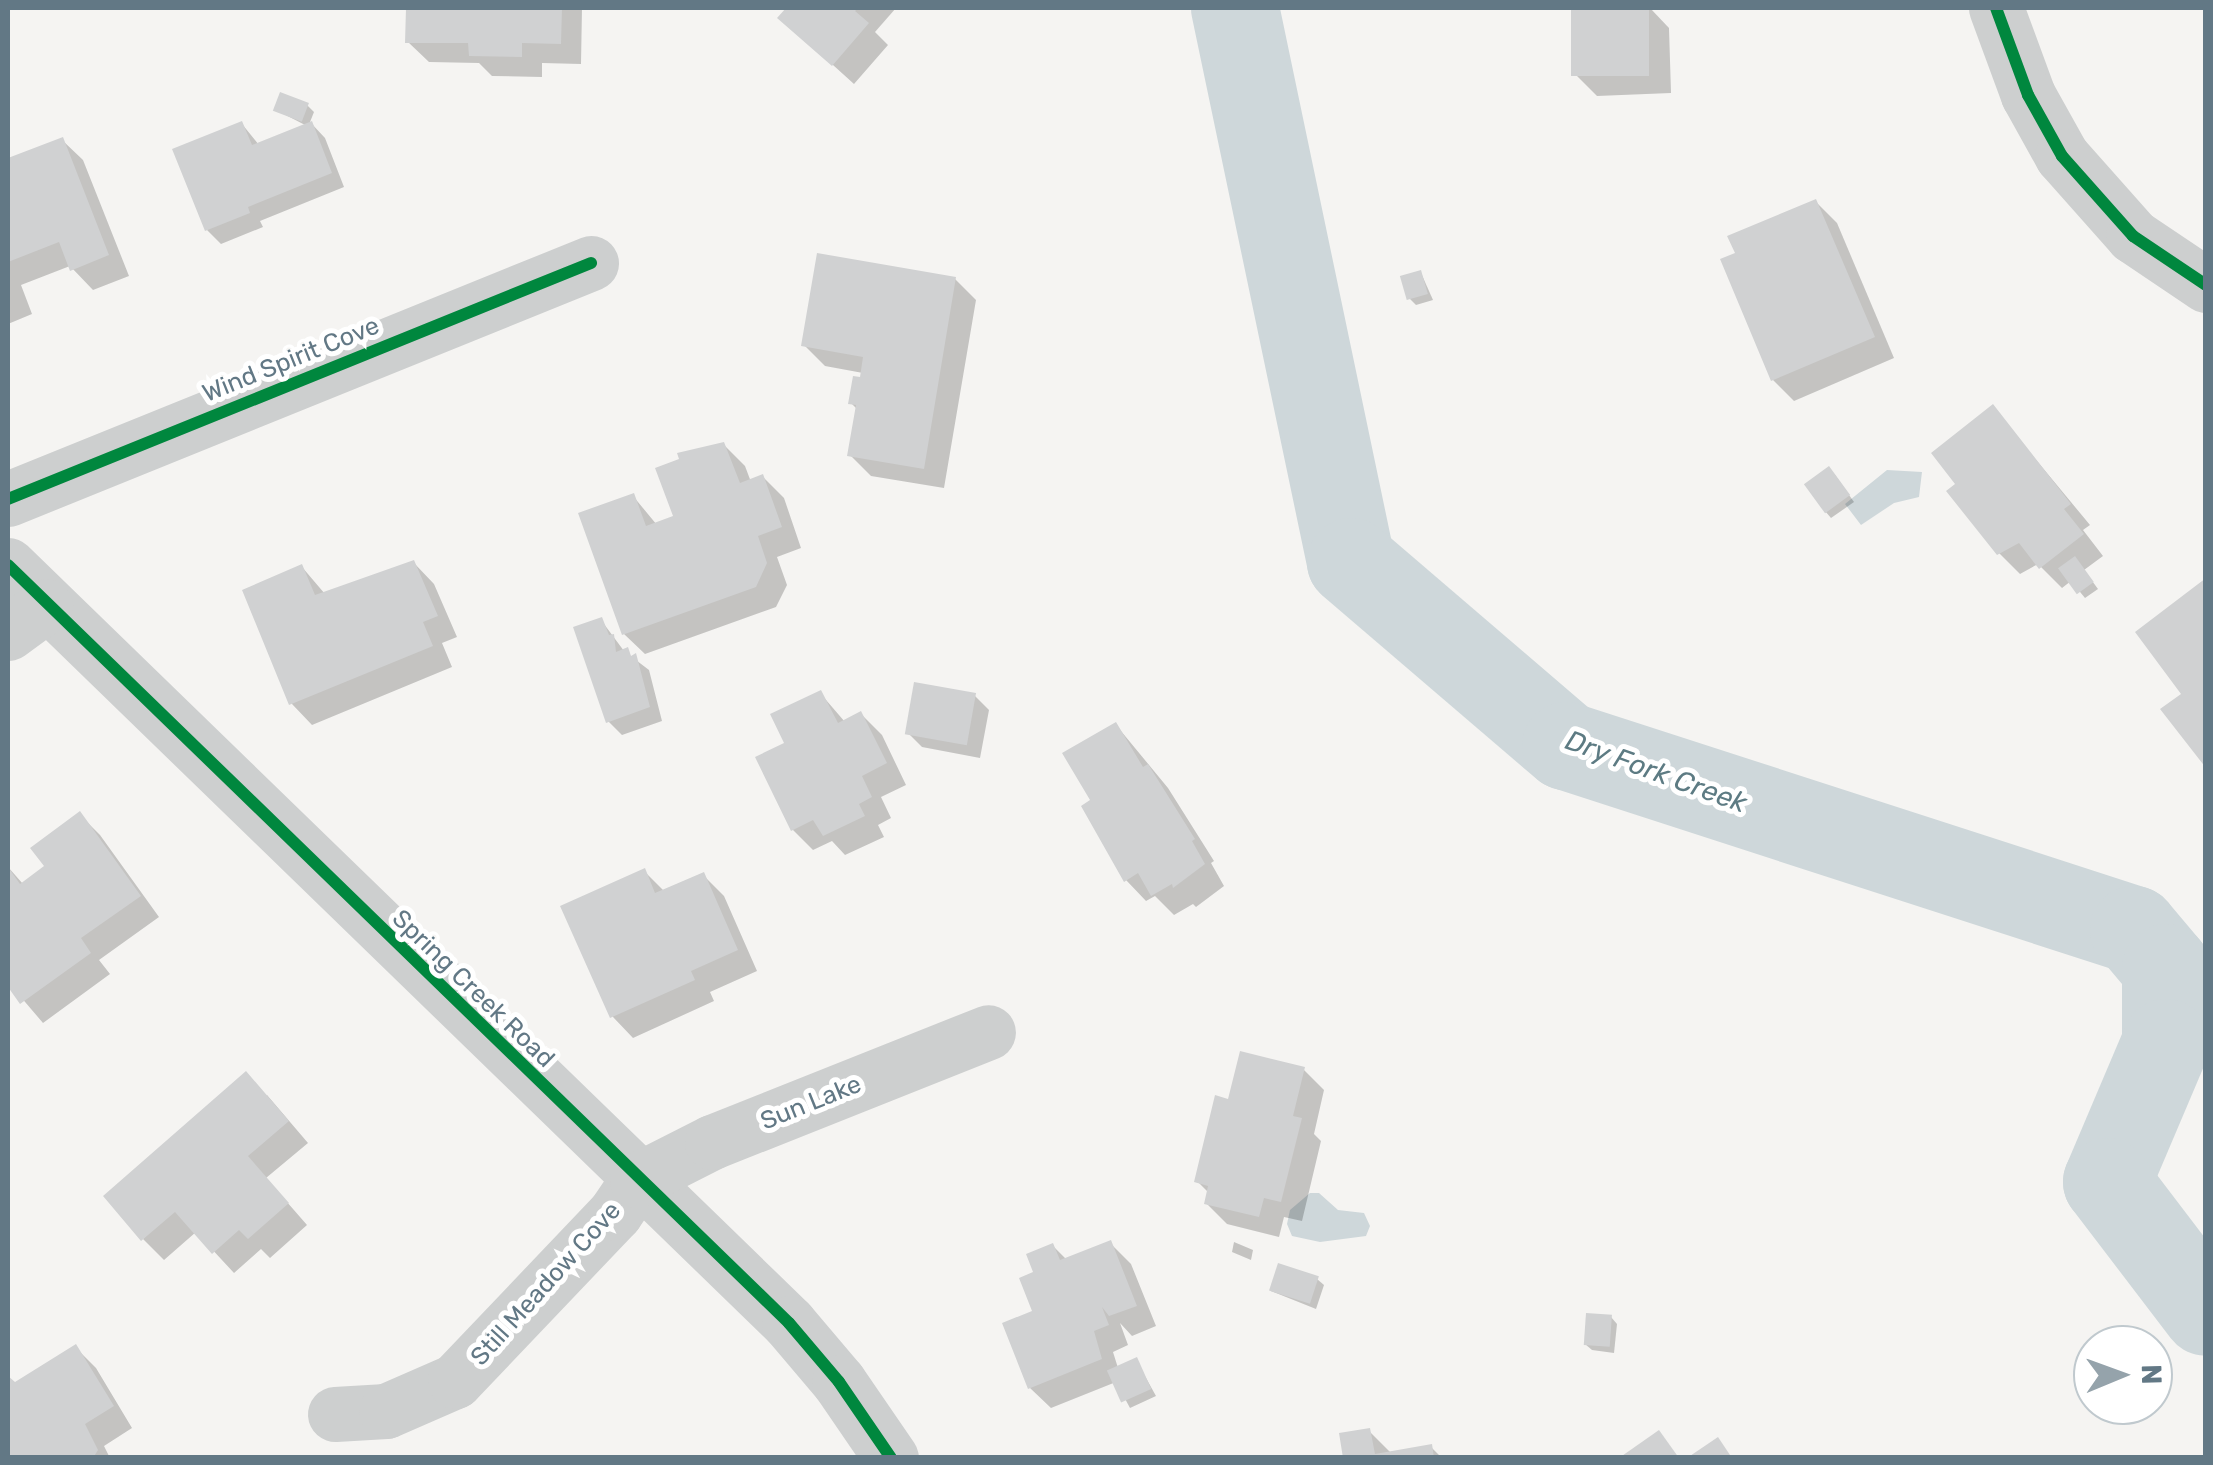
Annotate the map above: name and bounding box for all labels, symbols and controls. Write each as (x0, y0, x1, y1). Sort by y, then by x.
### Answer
street label: Wind Spirit Cove (198, 311, 384, 409)
water label: Dry Fork Creek (1560, 723, 1752, 821)
street label: Spring Creek Road (385, 904, 561, 1074)
street label: Sun Lake (756, 1069, 866, 1137)
street label: Still Meadow Cove (465, 1196, 627, 1372)
north arrow (2073, 1325, 2173, 1425)
text: N (2135, 1364, 2168, 1385)

